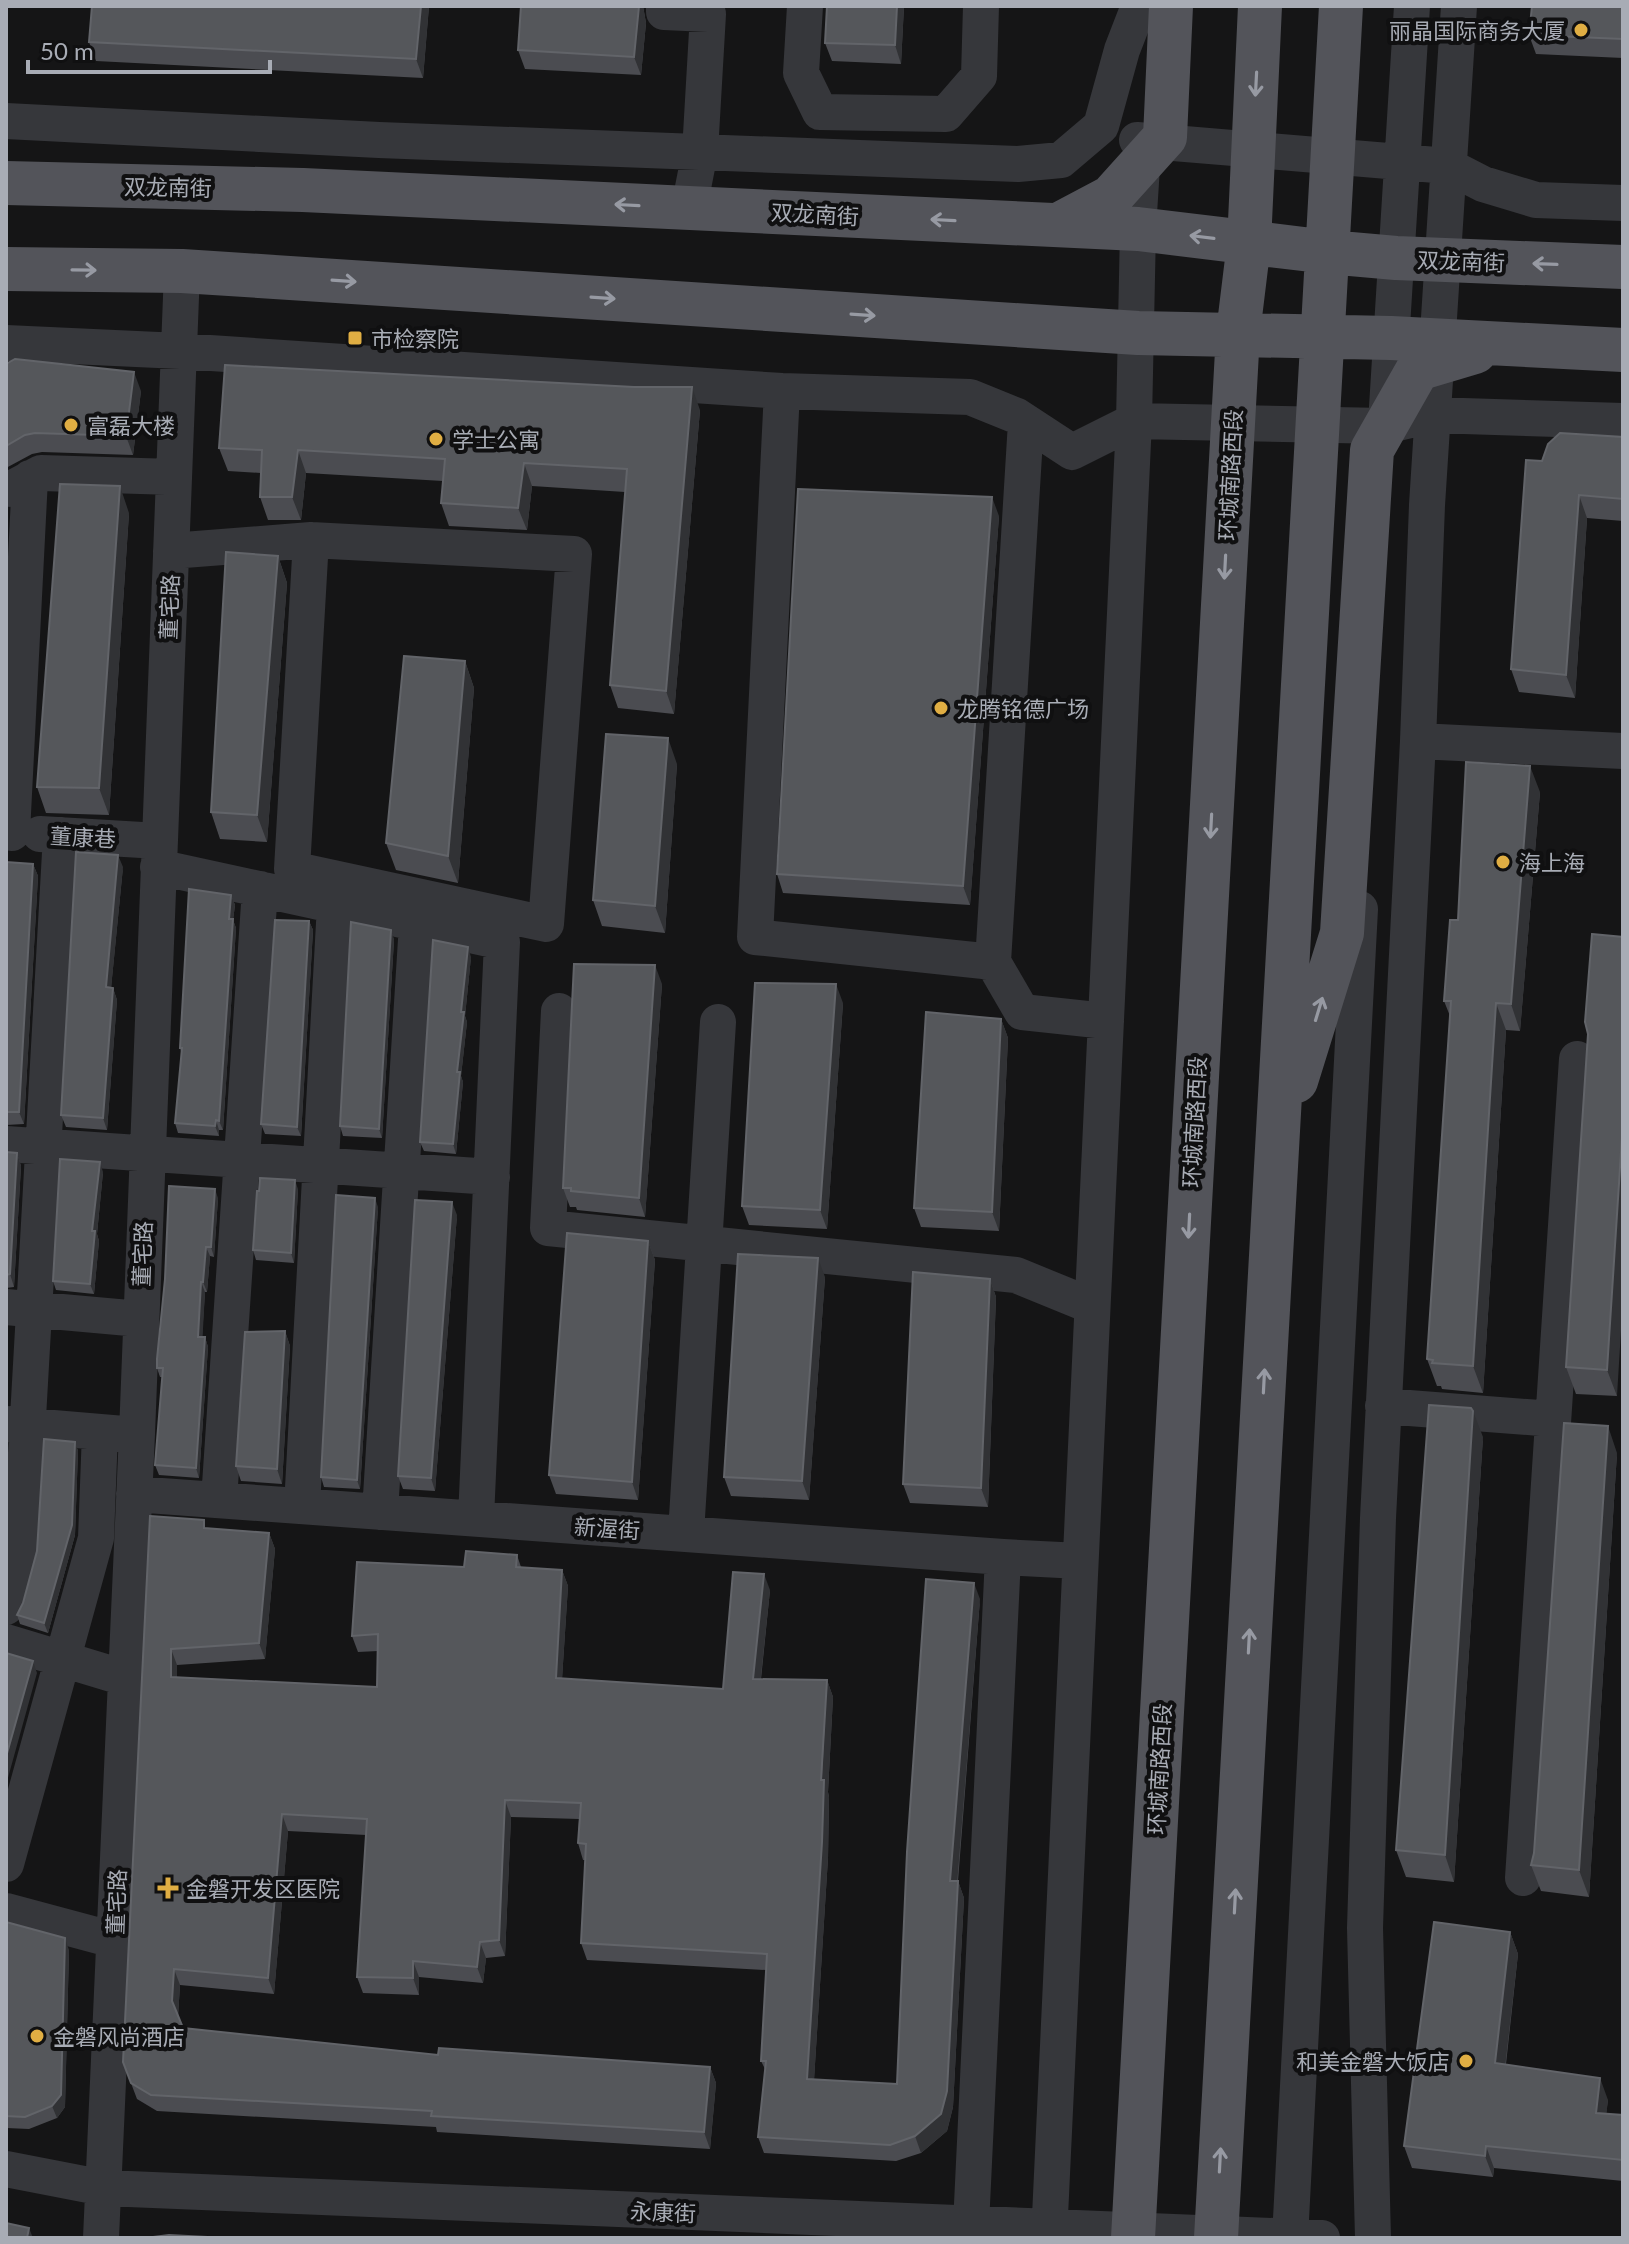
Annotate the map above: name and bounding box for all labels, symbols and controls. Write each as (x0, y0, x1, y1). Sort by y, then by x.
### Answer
place label: 丽晶国际商务大厦 (1389, 17, 1565, 44)
marker: 丽晶国际商务大厦 (1572, 21, 1590, 39)
scale bar (28, 24, 270, 74)
text: 50 m (40, 36, 94, 65)
one-way arrow (1249, 70, 1264, 97)
street label: 双龙南街 (124, 173, 212, 201)
one-way arrow (614, 197, 641, 212)
street label: 双龙南街 (770, 198, 860, 230)
one-way arrow (930, 212, 957, 227)
one-way arrow (1189, 230, 1216, 245)
street label: 双龙南街 (1417, 246, 1505, 276)
one-way arrow (1532, 257, 1559, 272)
one-way arrow (70, 262, 97, 277)
one-way arrow (330, 274, 357, 289)
one-way arrow (589, 291, 616, 306)
one-way arrow (849, 308, 876, 323)
place label: 市检察院 (371, 325, 459, 352)
marker: 市检察院 (346, 329, 364, 347)
street label: 环城南路西段 (1213, 408, 1247, 542)
place label: 富磊大楼 (87, 412, 175, 439)
marker: 富磊大楼 (62, 416, 80, 434)
place label: 学士公寓 (452, 426, 540, 453)
marker: 学士公寓 (427, 430, 445, 448)
one-way arrow (1217, 553, 1232, 580)
street label: 董宅路 (154, 574, 184, 640)
place label: 龙腾铭德广场 (957, 695, 1089, 722)
marker: 龙腾铭德广场 (932, 699, 950, 717)
one-way arrow (1203, 812, 1218, 839)
street label: 董康巷 (49, 822, 117, 852)
place label: 海上海 (1519, 849, 1585, 876)
marker: 海上海 (1494, 853, 1512, 871)
one-way arrow (1313, 997, 1328, 1022)
street label: 环城南路西段 (1177, 1055, 1211, 1189)
one-way arrow (1181, 1212, 1196, 1239)
street label: 董宅路 (127, 1221, 157, 1287)
one-way arrow (1257, 1368, 1272, 1395)
street label: 新渥街 (573, 1512, 641, 1544)
one-way arrow (1242, 1628, 1257, 1655)
street label: 环城南路西段 (1142, 1702, 1176, 1836)
street label: 董宅路 (101, 1869, 131, 1935)
place label: 金磐开发区医院 (186, 1875, 340, 1902)
marker: 金磐开发区医院 (157, 1877, 179, 1899)
one-way arrow (1228, 1888, 1243, 1915)
place label: 金磐风尚酒店 (53, 2023, 185, 2050)
marker: 金磐风尚酒店 (28, 2027, 46, 2045)
place label: 和美金磐大饭店 (1296, 2048, 1450, 2075)
marker: 和美金磐大饭店 (1457, 2052, 1475, 2070)
one-way arrow (1213, 2147, 1228, 2174)
street label: 永康街 (630, 2197, 696, 2227)

